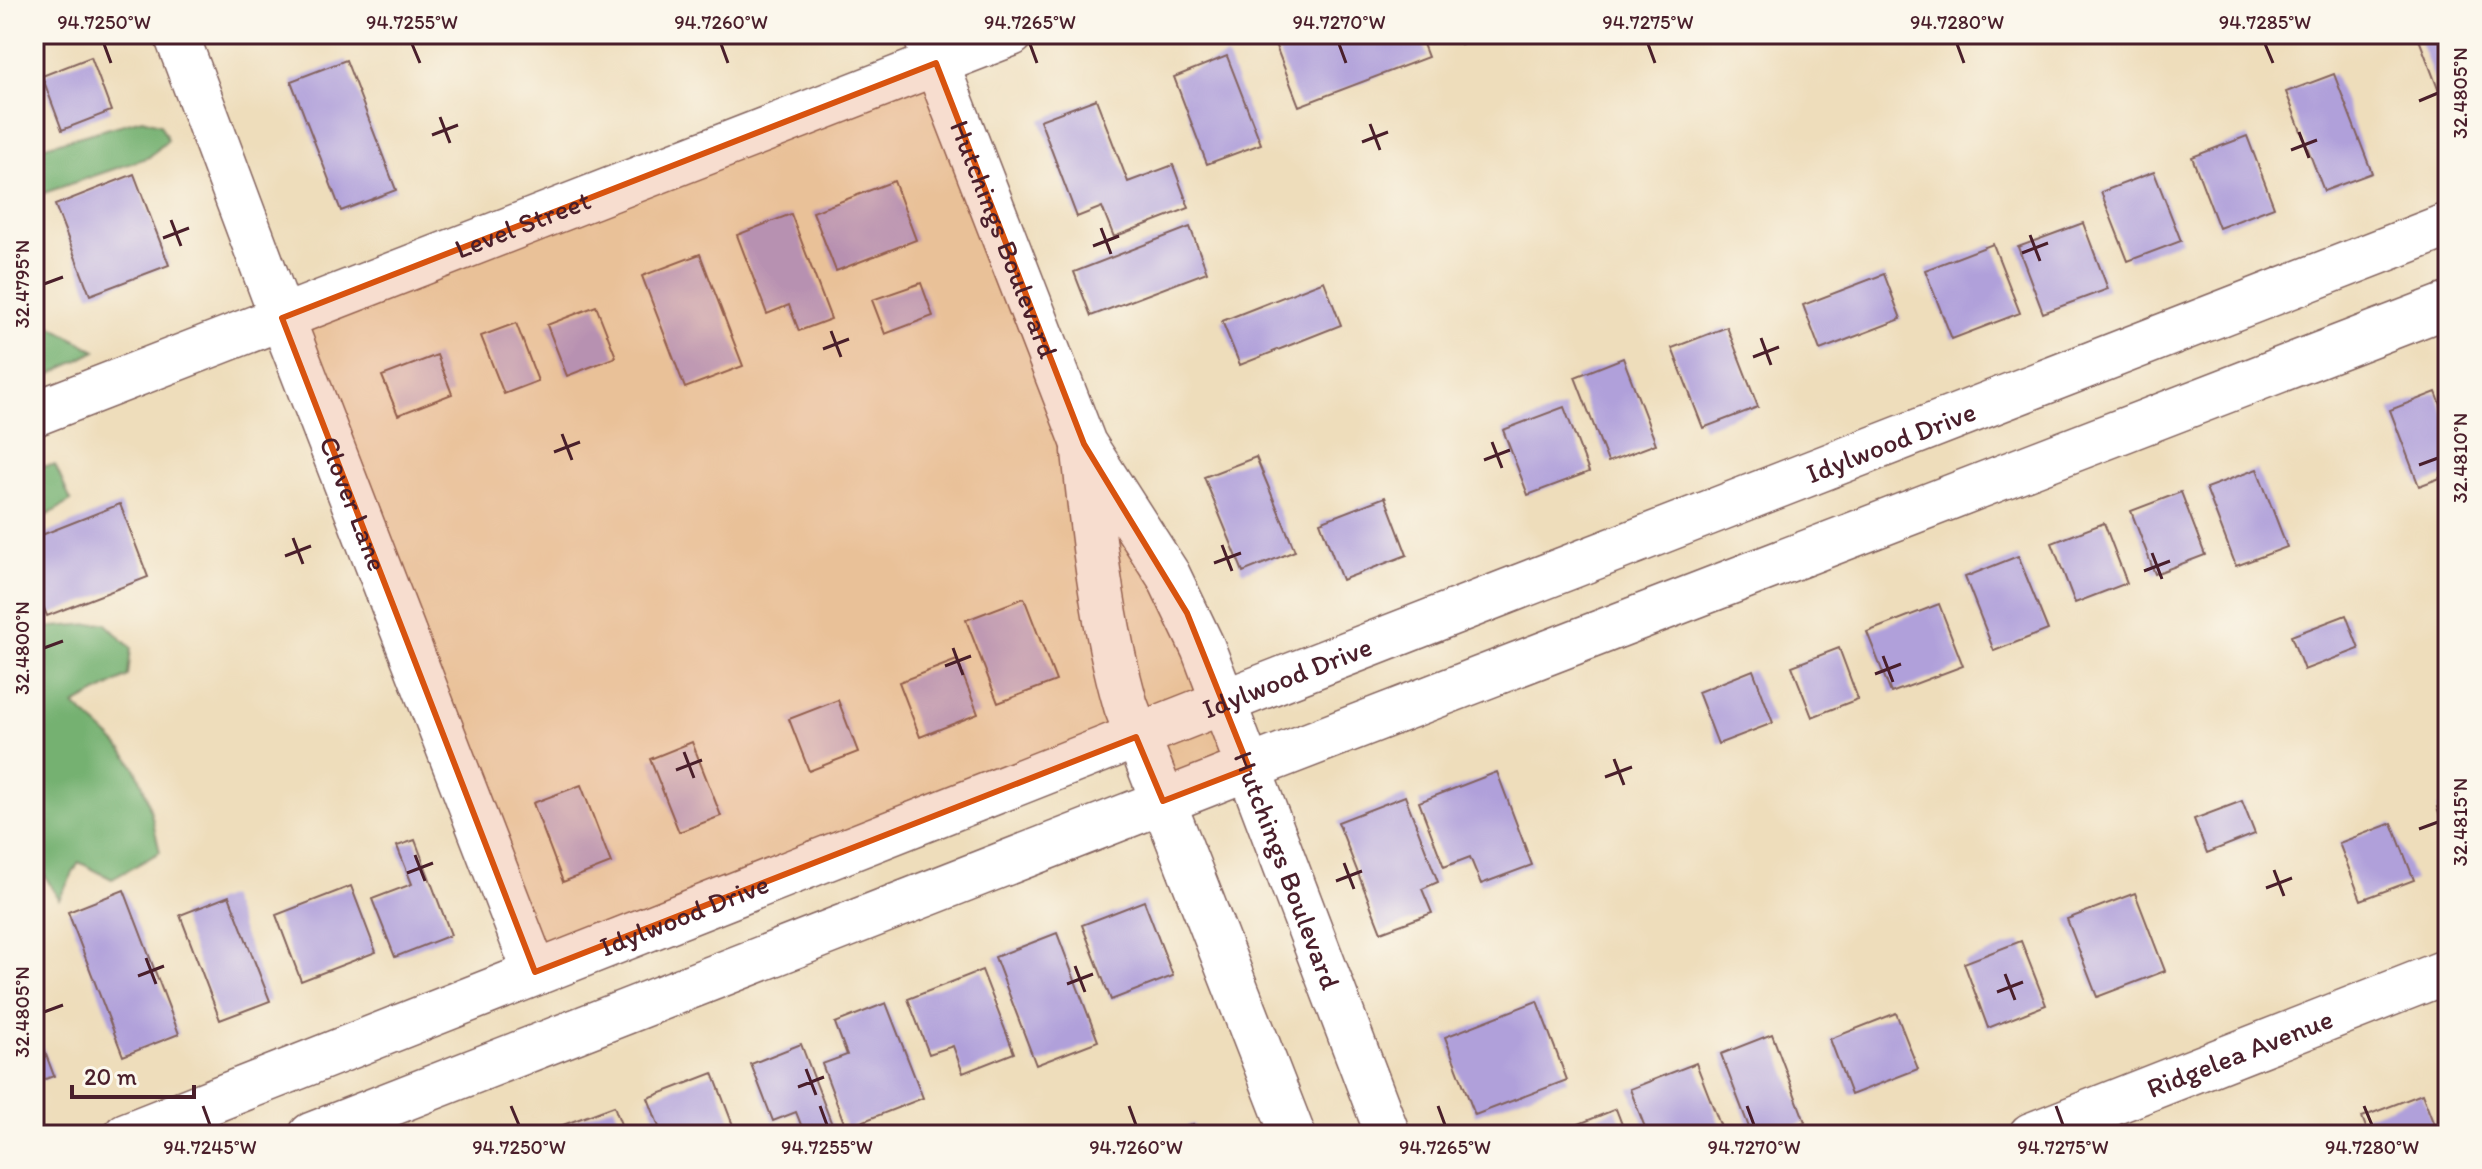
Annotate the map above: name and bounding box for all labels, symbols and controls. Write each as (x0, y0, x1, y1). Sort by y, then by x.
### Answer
text: 94.7250°W (57, 10, 151, 34)
text: 94.7255°W (366, 10, 458, 34)
text: 94.7260°W (674, 10, 768, 34)
text: 94.7265°W (984, 10, 1076, 34)
text: 94.7270°W (1292, 10, 1386, 34)
text: 94.7275°W (1602, 10, 1694, 34)
text: 94.7280°W (1910, 10, 2004, 34)
text: 94.7285°W (2219, 10, 2311, 34)
text: 32.4805°N (2448, 47, 2472, 139)
street label: Hutchings Boulevard (943, 115, 1066, 363)
street label: Level Street (450, 182, 595, 266)
text: 32.4795°N (10, 240, 34, 328)
street label: Idylwood Drive (1801, 394, 1980, 490)
text: 32.4810°N (2448, 413, 2472, 503)
street label: Clover Lane (312, 431, 395, 576)
text: 32.4800°N (10, 601, 34, 695)
street label: Idylwood Drive (1197, 629, 1377, 725)
street label: Hutchings Boulevard (1227, 746, 1348, 995)
text: 32.4815°N (2448, 778, 2472, 866)
street label: Idylwood Drive (595, 866, 774, 963)
text: 32.4805°N (10, 966, 34, 1058)
street label: Ridgelea Avenue (2142, 1001, 2337, 1105)
scale bar (72, 1049, 194, 1099)
text: 20 m (84, 1062, 137, 1091)
text: 94.7245°W (163, 1135, 257, 1159)
text: 94.7250°W (472, 1135, 566, 1159)
text: 94.7255°W (781, 1135, 873, 1159)
text: 94.7260°W (1089, 1135, 1183, 1159)
text: 94.7265°W (1399, 1135, 1491, 1159)
text: 94.7270°W (1707, 1135, 1801, 1159)
text: 94.7275°W (2017, 1135, 2109, 1159)
text: 94.7280°W (2325, 1135, 2419, 1159)

